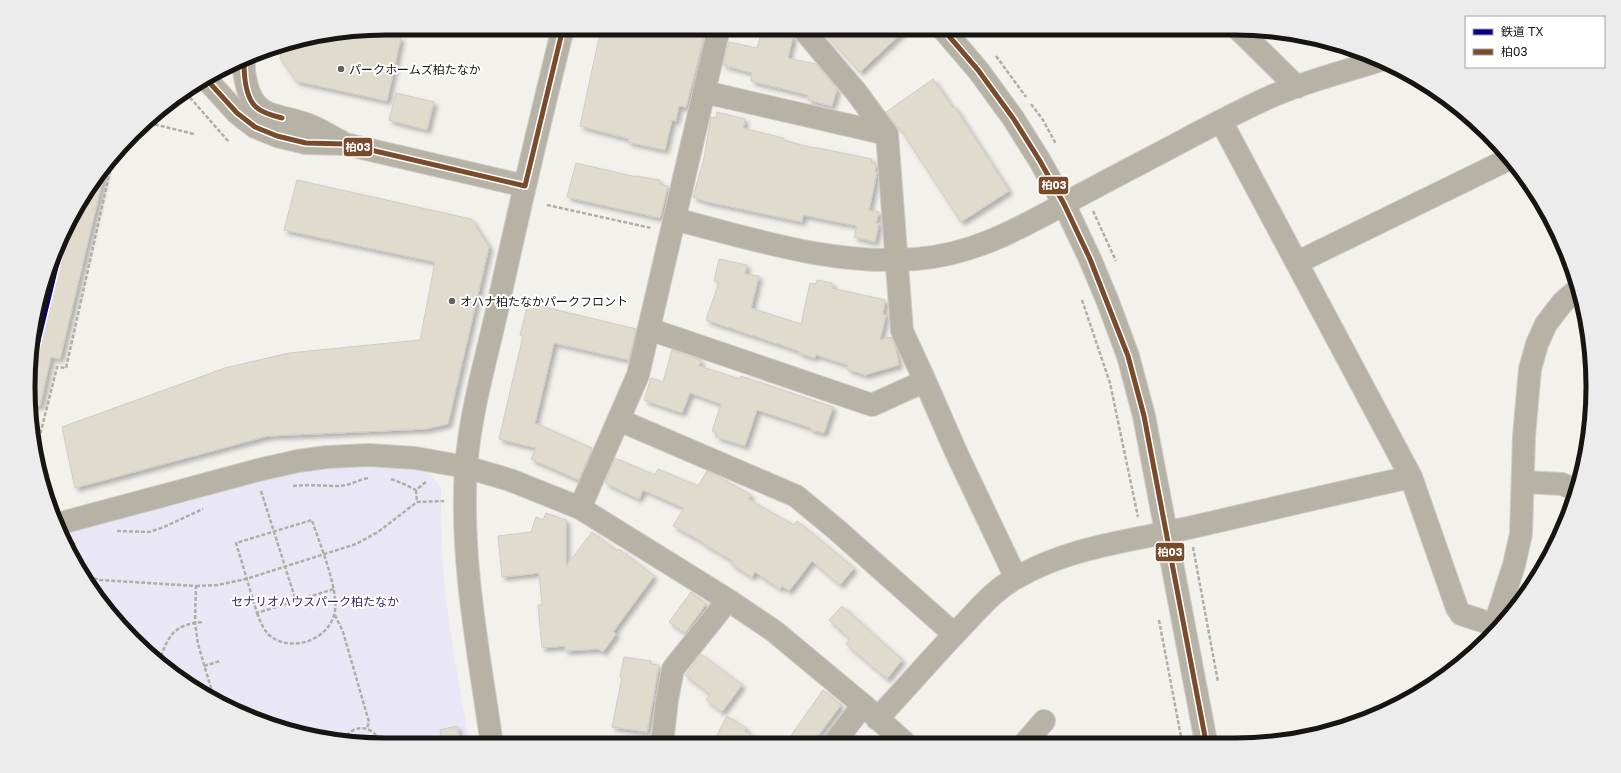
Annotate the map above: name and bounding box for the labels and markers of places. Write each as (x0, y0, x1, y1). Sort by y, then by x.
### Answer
place label: パークホームズ柏たなか (349, 62, 481, 77)
marker: パークホームズ柏たなか (336, 64, 346, 74)
place label: オハナ柏たなかパークフロント (460, 294, 628, 309)
marker: オハナ柏たなかパークフロント (447, 296, 457, 306)

